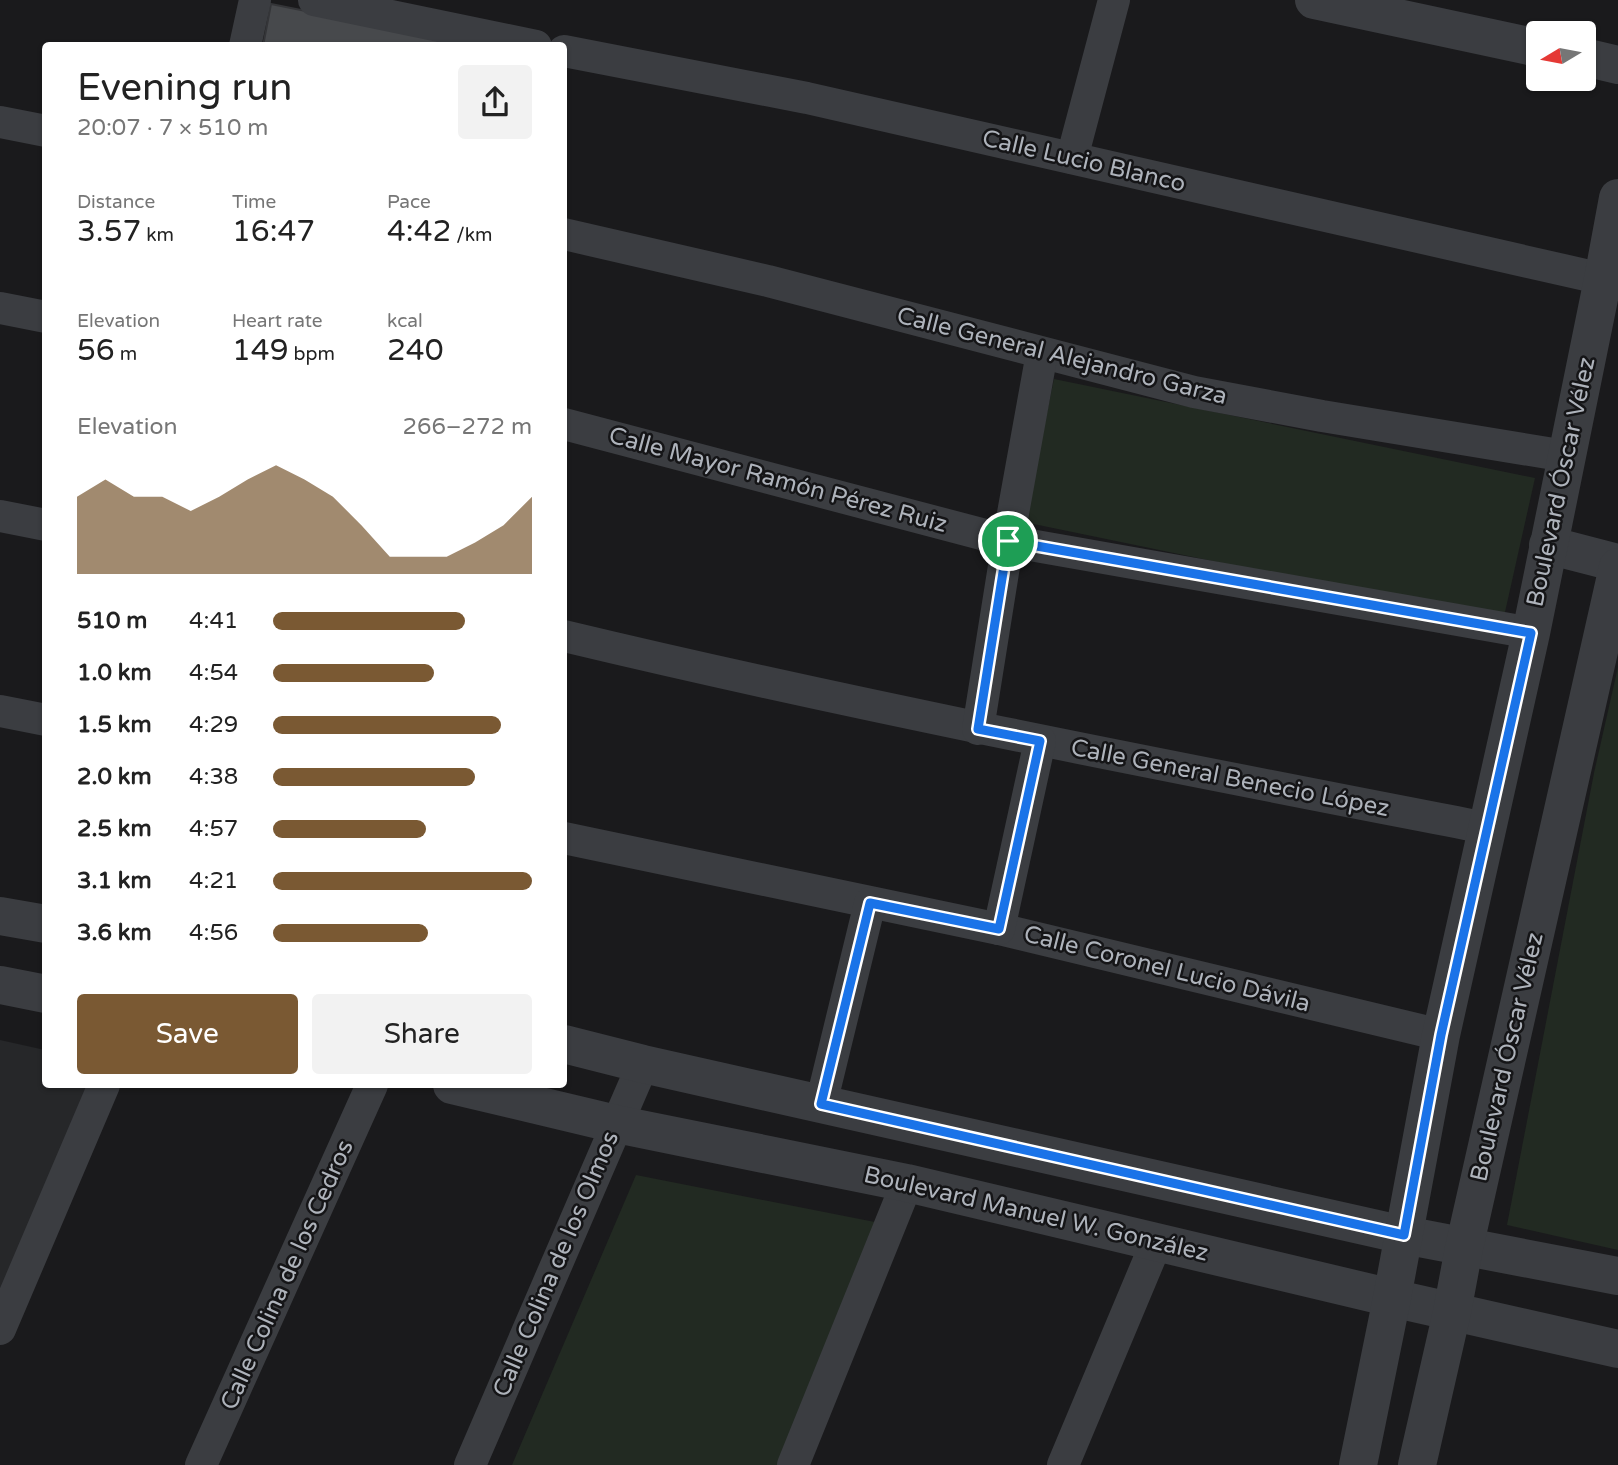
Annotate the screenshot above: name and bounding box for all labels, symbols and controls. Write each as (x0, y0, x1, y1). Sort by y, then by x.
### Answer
north arrow (1526, 21, 1596, 91)
map controls (1526, 21, 1596, 91)
text: Evening run (77, 65, 292, 111)
button: share (458, 65, 532, 139)
text: 20:07 · 7 × 510 m (77, 114, 268, 142)
street label: Calle Lucio Blanco (979, 123, 1189, 199)
text: Distance (77, 191, 155, 213)
text: Time (232, 191, 276, 213)
text: Pace (387, 191, 431, 213)
text: 3.57 (77, 213, 141, 250)
text: 16:47 (232, 213, 315, 250)
text: 4:42 (387, 213, 451, 250)
text: km (141, 224, 174, 246)
text: /km (451, 224, 492, 246)
street label: Calle General Alejandro Garza (894, 301, 1230, 411)
text: Elevation (77, 310, 160, 332)
text: Heart rate (232, 310, 323, 332)
text: kcal (387, 310, 423, 332)
text: 56 (77, 332, 115, 369)
text: 149 (232, 332, 289, 369)
text: 240 (387, 332, 444, 369)
text: m (115, 343, 137, 365)
text: bpm (289, 343, 335, 365)
street label: Boulevard Óscar Vélez (1519, 354, 1602, 609)
text: Elevation (77, 413, 178, 441)
text: 266–272 m (403, 413, 532, 441)
street label: Calle Mayor Ramón Pérez Ruiz (606, 421, 950, 539)
pin (978, 511, 1038, 571)
icon: arrive (989, 522, 1027, 560)
text: 510 m (77, 607, 147, 635)
text: 4:41 (189, 607, 238, 635)
text: 1.0 km (77, 659, 152, 687)
text: 4:54 (189, 659, 238, 687)
text: 1.5 km (77, 711, 152, 739)
text: 4:29 (189, 711, 238, 739)
street label: Calle General Benecio López (1068, 733, 1392, 823)
text: 2.0 km (77, 763, 152, 791)
text: 4:38 (189, 763, 238, 791)
text: 2.5 km (77, 815, 152, 843)
text: 4:57 (189, 815, 238, 843)
text: 3.1 km (77, 867, 152, 895)
text: 4:21 (189, 867, 238, 895)
text: 3.6 km (77, 919, 152, 947)
text: 4:56 (189, 919, 238, 947)
street label: Calle Coronel Lucio Dávila (1021, 919, 1313, 1019)
street label: Boulevard Óscar Vélez (1463, 930, 1550, 1184)
button: Save (77, 994, 298, 1074)
button: Share (312, 994, 532, 1074)
street label: Calle Colina de los Olmos (487, 1127, 625, 1401)
street label: Calle Colina de los Cedros (214, 1136, 360, 1414)
street label: Boulevard Manuel W. González (861, 1160, 1211, 1268)

